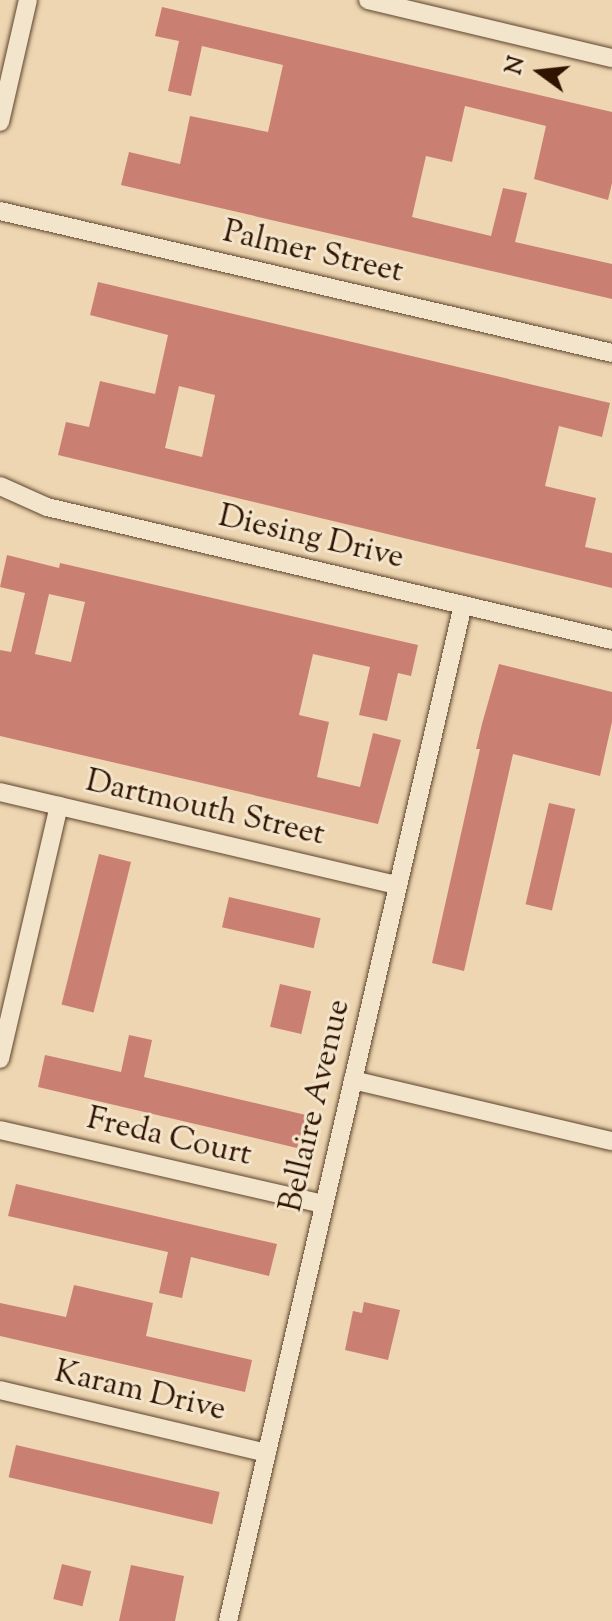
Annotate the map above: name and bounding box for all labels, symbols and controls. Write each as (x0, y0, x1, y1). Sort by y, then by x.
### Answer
north arrow (500, 32, 580, 112)
text: N (499, 53, 535, 78)
street label: Palmer Street (219, 214, 407, 292)
street label: Diesing Drive (215, 498, 407, 578)
street label: Dartmouth Street (82, 763, 328, 855)
street label: Bellaire Avenue (273, 996, 359, 1216)
street label: Freda Court (83, 1100, 255, 1176)
street label: Karam Drive (51, 1354, 229, 1430)

